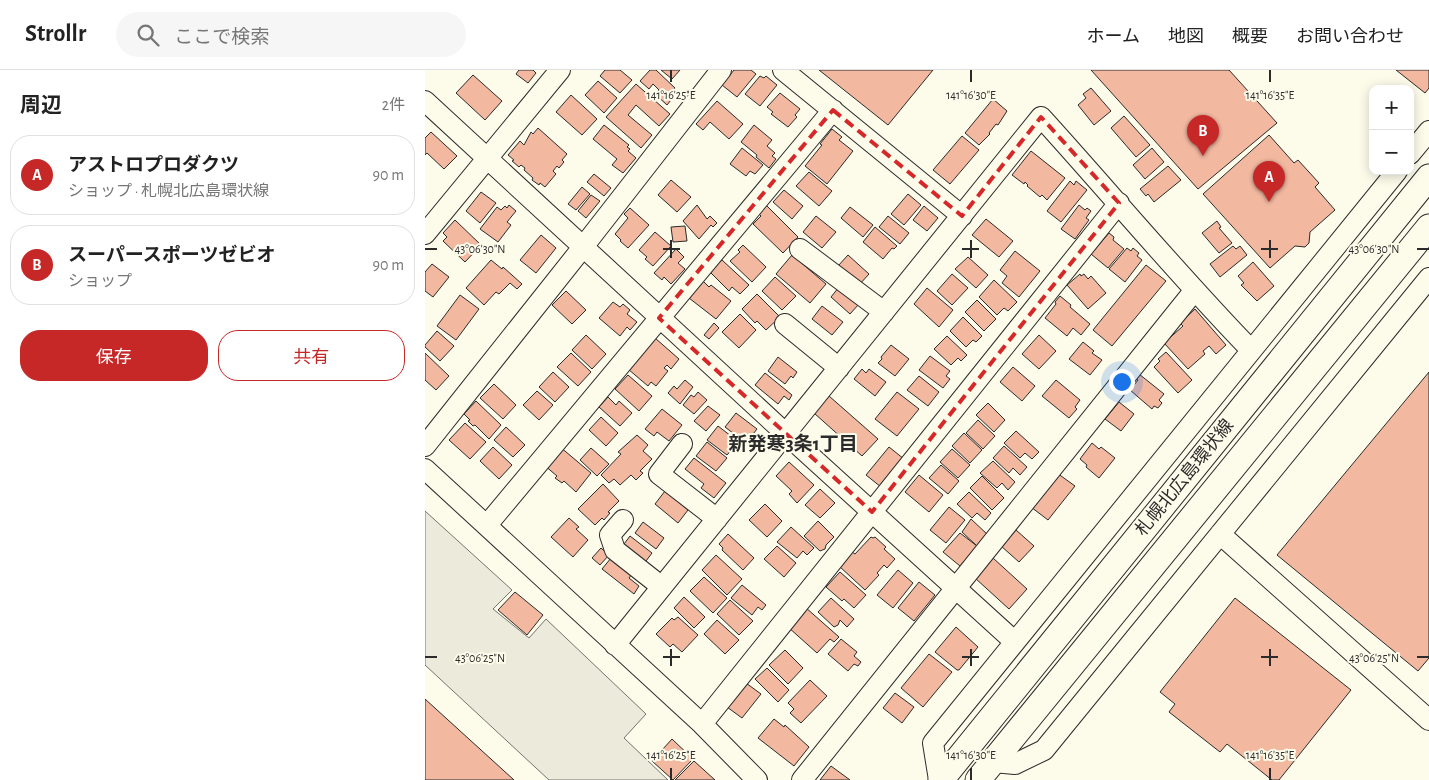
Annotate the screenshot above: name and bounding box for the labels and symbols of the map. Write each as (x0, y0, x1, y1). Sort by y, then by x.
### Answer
text: 141°16'25"E (647, 89, 696, 101)
text: 141°16'30"E (946, 89, 996, 101)
text: 141°16'35"E (1246, 89, 1294, 101)
pin: B (1187, 115, 1219, 156)
pin: A (1253, 161, 1285, 202)
text: 43°06'30"N (454, 243, 506, 255)
text: 43°06'30"N (1348, 243, 1400, 255)
your location (1109, 369, 1135, 395)
street label: 札幌北広島環状線 (1131, 415, 1237, 540)
district label: 新発寒3条1丁目 (728, 433, 858, 454)
text: 43°06'25"N (455, 652, 505, 664)
text: 43°06'25"N (1349, 652, 1399, 664)
text: 141°16'25"E (647, 749, 696, 761)
text: 141°16'30"E (946, 749, 996, 761)
text: 141°16'35"E (1246, 749, 1294, 761)

